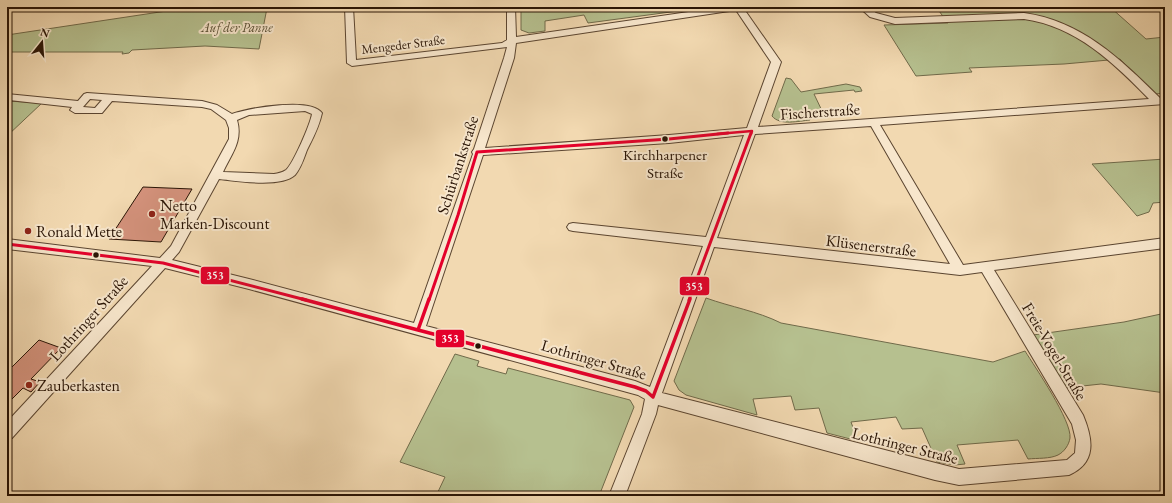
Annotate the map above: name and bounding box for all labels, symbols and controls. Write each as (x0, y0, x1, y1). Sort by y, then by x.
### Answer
park label: Auf der Panne (200, 19, 273, 36)
north arrow (22, 22, 62, 62)
text: N (39, 24, 51, 40)
street label: Mengeder Straße (360, 31, 446, 58)
street label: Fischerstraße (779, 98, 861, 125)
street label: Schürbankstraße (432, 113, 483, 217)
marker: Kirchharpener Straße (660, 134, 670, 144)
place label: Kirchharpener Straße (623, 145, 707, 182)
place label: Netto Marken-Discount (160, 195, 270, 234)
marker: Netto Marken-Discount (147, 209, 157, 219)
place label: Ronald Mette (36, 221, 122, 242)
marker: Ronald Mette (23, 226, 33, 236)
street label: Klüsenerstraße (825, 230, 917, 261)
unlabelled marker (91, 250, 101, 260)
line badge: 353 (200, 266, 230, 285)
text: 353 (206, 268, 224, 282)
street label: Lothringer Straße (44, 271, 132, 366)
line badge: 353 (679, 276, 710, 296)
text: 353 (685, 279, 703, 293)
street label: Freie-Vogel-Straße (1017, 299, 1092, 404)
line badge: 353 (435, 329, 465, 348)
text: 353 (441, 331, 459, 345)
street label: Lothringer Straße (539, 334, 649, 385)
unlabelled marker (473, 341, 483, 351)
place label: Zauberkasten (37, 375, 121, 396)
marker: Zauberkasten (24, 380, 34, 390)
street label: Lothringer Straße (850, 422, 960, 469)

